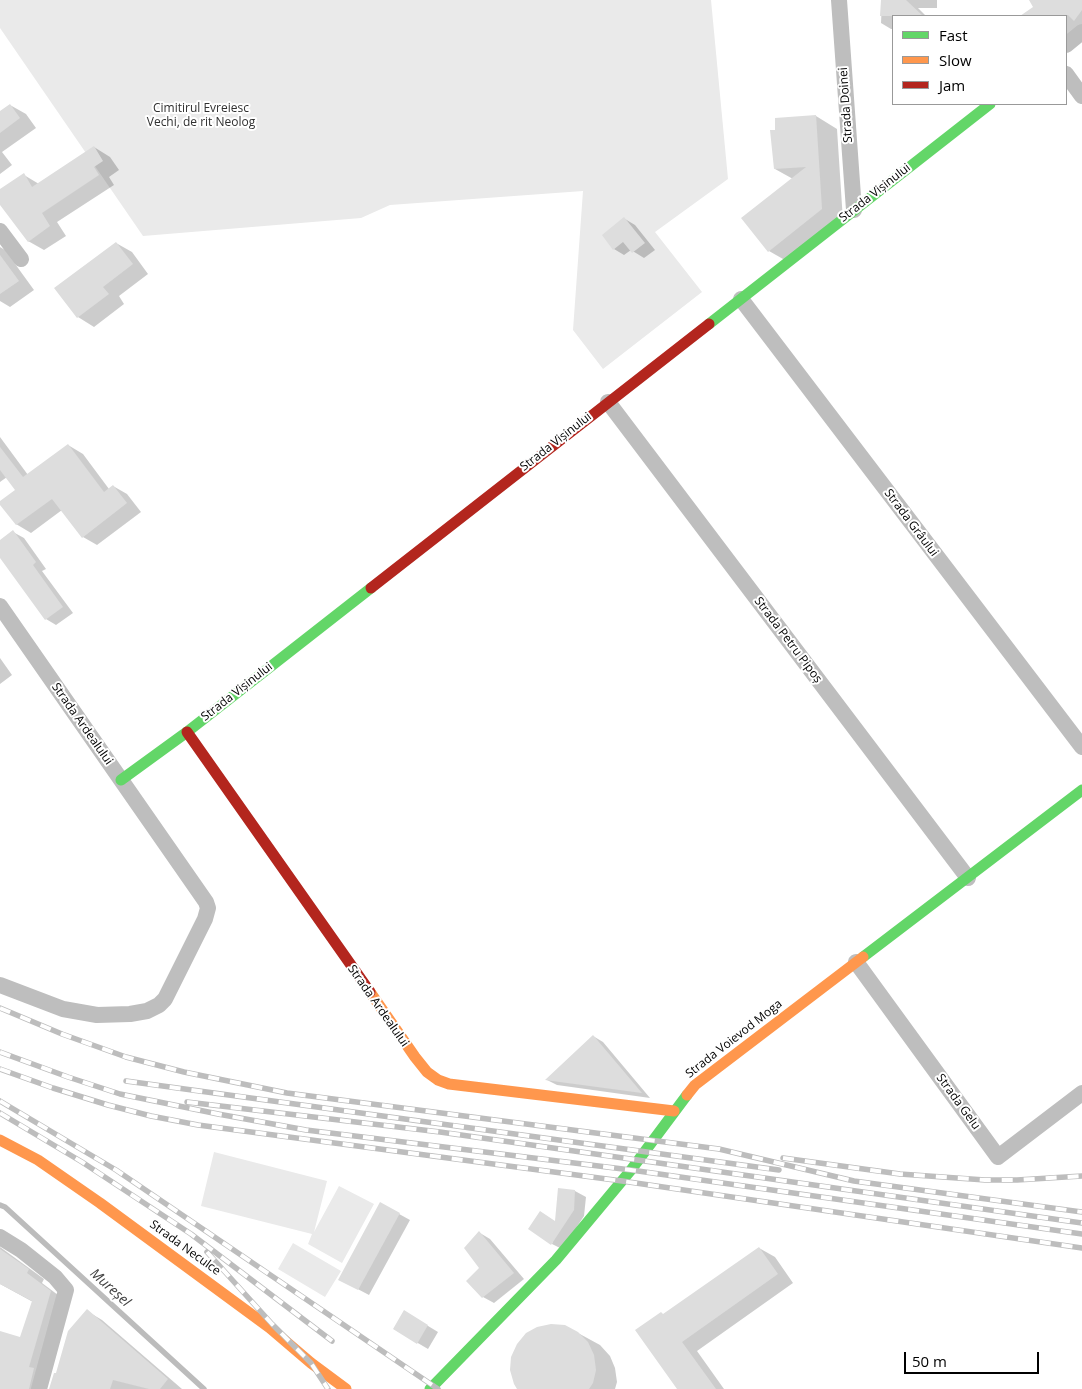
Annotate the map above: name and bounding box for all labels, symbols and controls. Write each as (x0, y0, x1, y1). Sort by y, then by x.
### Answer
legend (892, 15, 1067, 105)
text: Fast (939, 25, 968, 45)
text: Slow (939, 50, 972, 70)
street label: Strada Doinei (836, 67, 856, 143)
text: Jam (939, 75, 965, 95)
park label: Cimitirul Evreiesc Vechi, de rit Neolog (147, 102, 255, 130)
street label: Strada Vișinului (836, 161, 914, 225)
street label: Strada Vișinului (517, 410, 595, 474)
street label: Strada Grâului (881, 486, 941, 560)
street label: Strada Petru Pipoș (751, 594, 825, 686)
street label: Strada Vișinului (198, 660, 276, 724)
street label: Strada Ardealului (48, 680, 116, 768)
street label: Strada Ardealului (344, 962, 412, 1050)
street label: Strada Voievod Moga (683, 997, 785, 1081)
street label: Strada Gelu (933, 1071, 983, 1133)
street label: Strada Neculce (147, 1218, 223, 1278)
water label: Mureșel (86, 1265, 134, 1311)
scale bar (907, 1342, 1042, 1374)
text: 50 m (912, 1351, 947, 1371)

